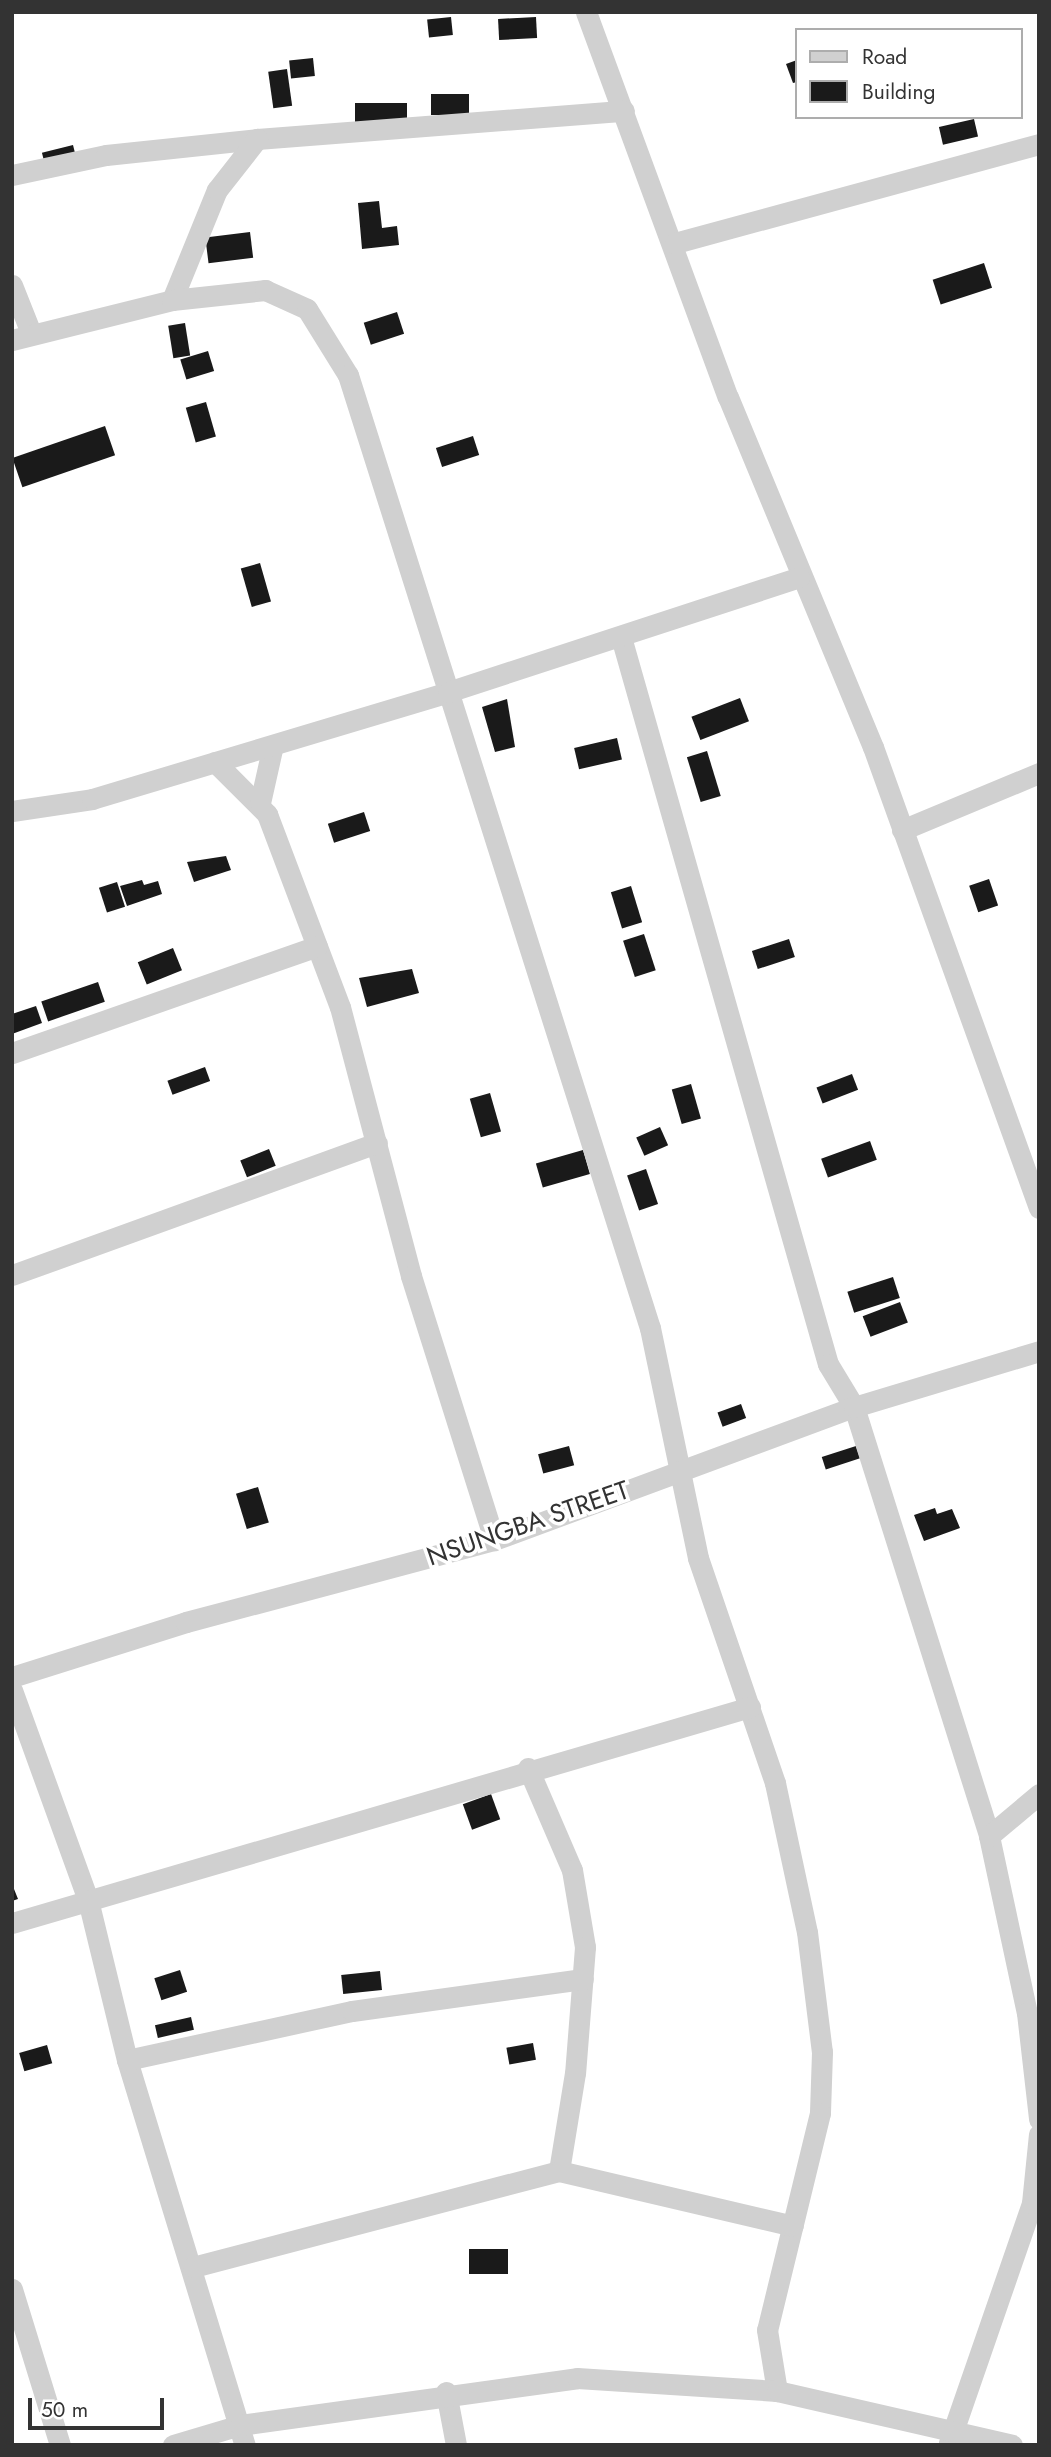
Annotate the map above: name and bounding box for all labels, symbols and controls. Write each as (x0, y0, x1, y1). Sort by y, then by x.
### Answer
legend (796, 28, 1023, 119)
text: Road (862, 42, 907, 72)
text: Building (862, 77, 935, 107)
street label: NSUNGBA STREET (423, 1475, 633, 1573)
scale bar (32, 2384, 168, 2428)
text: 50 m (41, 2395, 88, 2425)

